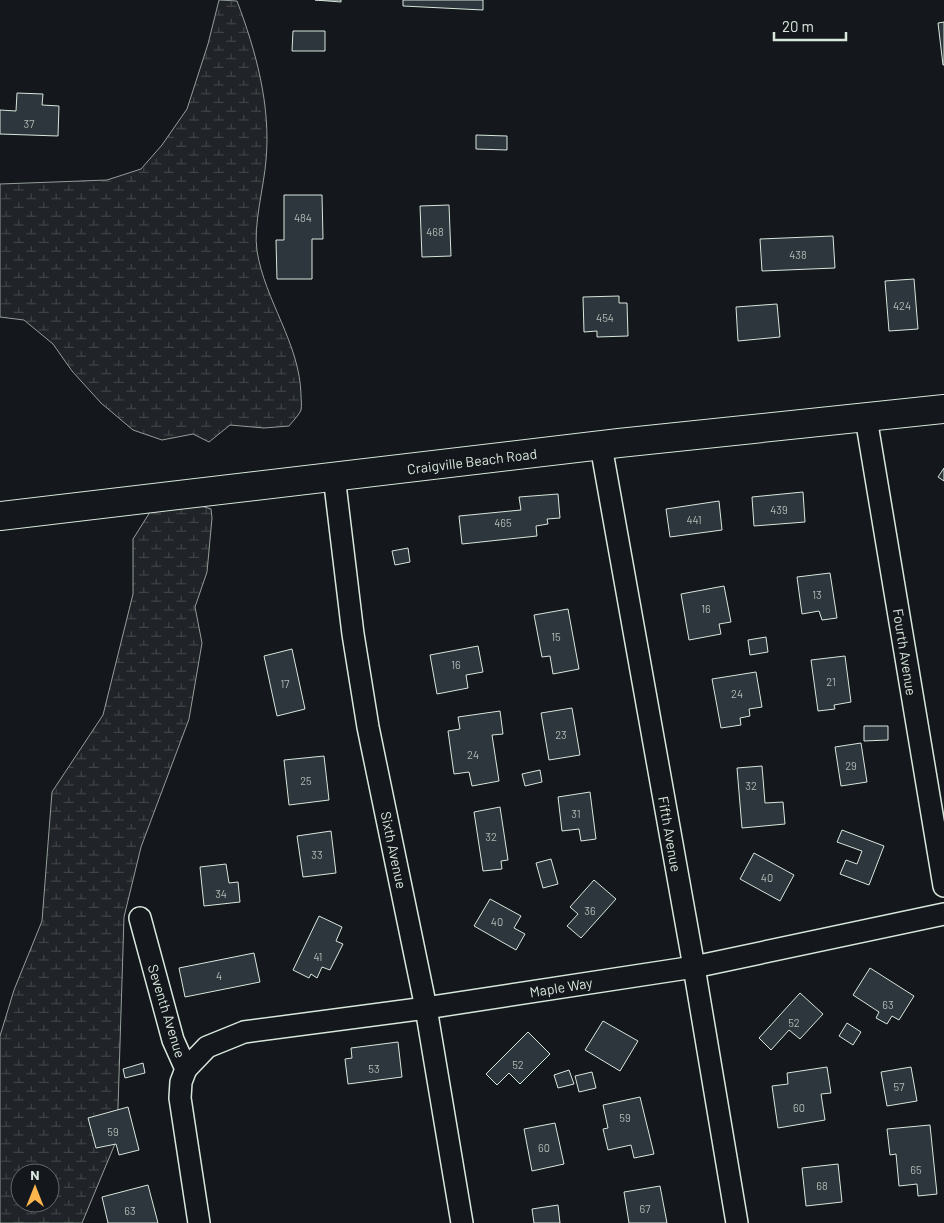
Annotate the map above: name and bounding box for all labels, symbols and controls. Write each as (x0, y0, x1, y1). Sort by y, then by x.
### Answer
scale bar (774, 10, 846, 42)
text: 20 m (782, 17, 814, 35)
house number: 37 (24, 117, 34, 130)
house number: 484 (294, 211, 312, 224)
house number: 468 (426, 225, 444, 238)
house number: 438 (789, 248, 807, 261)
house number: 424 (893, 299, 911, 312)
house number: 454 (596, 311, 614, 324)
street label: Craigville Beach Road (406, 445, 538, 477)
house number: 439 (770, 503, 788, 516)
house number: 441 (687, 513, 701, 526)
house number: 465 (494, 516, 512, 529)
house number: 13 (812, 588, 822, 601)
house number: 16 (701, 602, 711, 615)
street label: Fourth Avenue (890, 607, 920, 697)
house number: 15 (551, 630, 561, 643)
house number: 16 (451, 658, 461, 671)
house number: 21 (826, 675, 836, 688)
house number: 17 (280, 677, 290, 690)
house number: 24 (731, 687, 743, 700)
house number: 23 (555, 728, 567, 741)
house number: 24 (467, 748, 479, 761)
house number: 29 (845, 759, 857, 772)
house number: 25 (300, 774, 312, 787)
house number: 32 (745, 779, 757, 792)
street label: Fifth Avenue (655, 795, 685, 873)
house number: 31 (571, 807, 581, 820)
street label: Sixth Avenue (378, 810, 410, 890)
house number: 32 (485, 830, 497, 843)
house number: 33 (311, 848, 323, 861)
house number: 40 (761, 871, 773, 884)
house number: 34 (215, 887, 227, 900)
house number: 36 (584, 904, 596, 917)
house number: 40 (491, 915, 503, 928)
house number: 41 (314, 950, 322, 963)
street label: Seventh Avenue (145, 962, 189, 1060)
house number: 4 (216, 969, 222, 982)
street label: Maple Way (528, 974, 594, 1000)
house number: 63 (882, 998, 894, 1011)
house number: 52 (788, 1016, 800, 1029)
house number: 52 (512, 1058, 524, 1071)
house number: 53 (368, 1062, 380, 1075)
house number: 57 (894, 1080, 904, 1093)
house number: 60 (793, 1101, 805, 1114)
house number: 59 (619, 1111, 631, 1124)
house number: 59 (107, 1125, 119, 1138)
house number: 60 (538, 1141, 550, 1154)
north arrow (10, 1163, 60, 1213)
house number: 65 (910, 1163, 922, 1176)
text: N (30, 1166, 40, 1183)
house number: 68 (816, 1179, 828, 1192)
house number: 67 (640, 1202, 650, 1215)
house number: 63 (124, 1204, 136, 1217)

